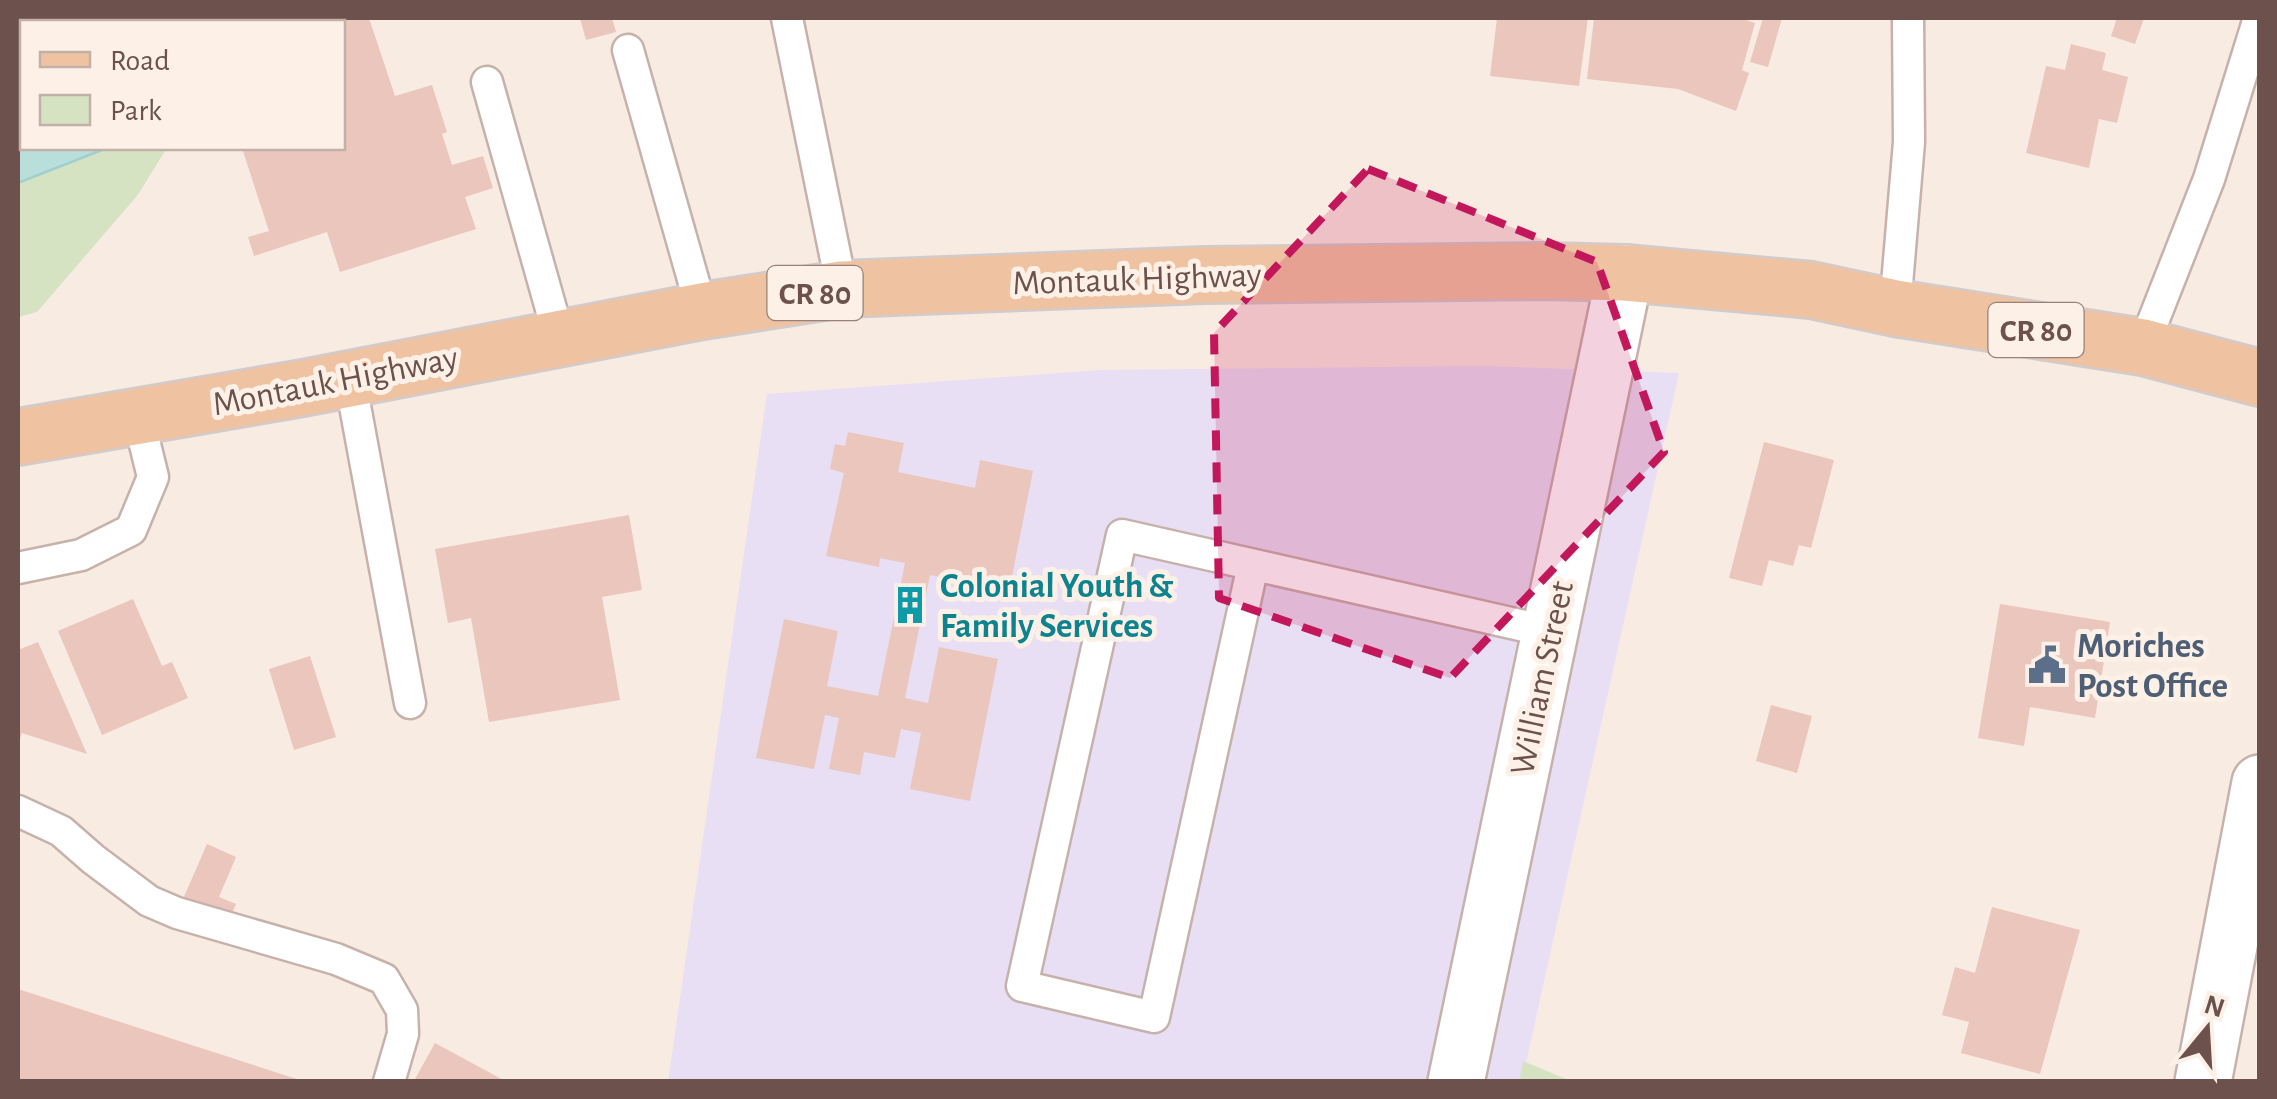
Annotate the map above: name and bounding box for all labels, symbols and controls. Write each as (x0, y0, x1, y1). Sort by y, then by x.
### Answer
legend (20, 20, 345, 150)
text: Road (110, 46, 170, 76)
text: Park (110, 96, 162, 126)
street label: Montauk Highway (1012, 258, 1262, 301)
road number: CR 80 (768, 266, 862, 320)
road number: CR 80 (1988, 303, 2084, 357)
street label: Montauk Highway (210, 340, 461, 422)
place label: Colonial Youth & Family Services (940, 569, 1174, 644)
street label: William Street (1505, 578, 1580, 779)
building icon: Colonial Youth & Family Services (889, 584, 931, 626)
place label: Moriches Post Office (2077, 629, 2228, 704)
public building icon: Moriches Post Office (2026, 644, 2068, 686)
north arrow (2157, 979, 2257, 1079)
text: N (2201, 991, 2228, 1023)

